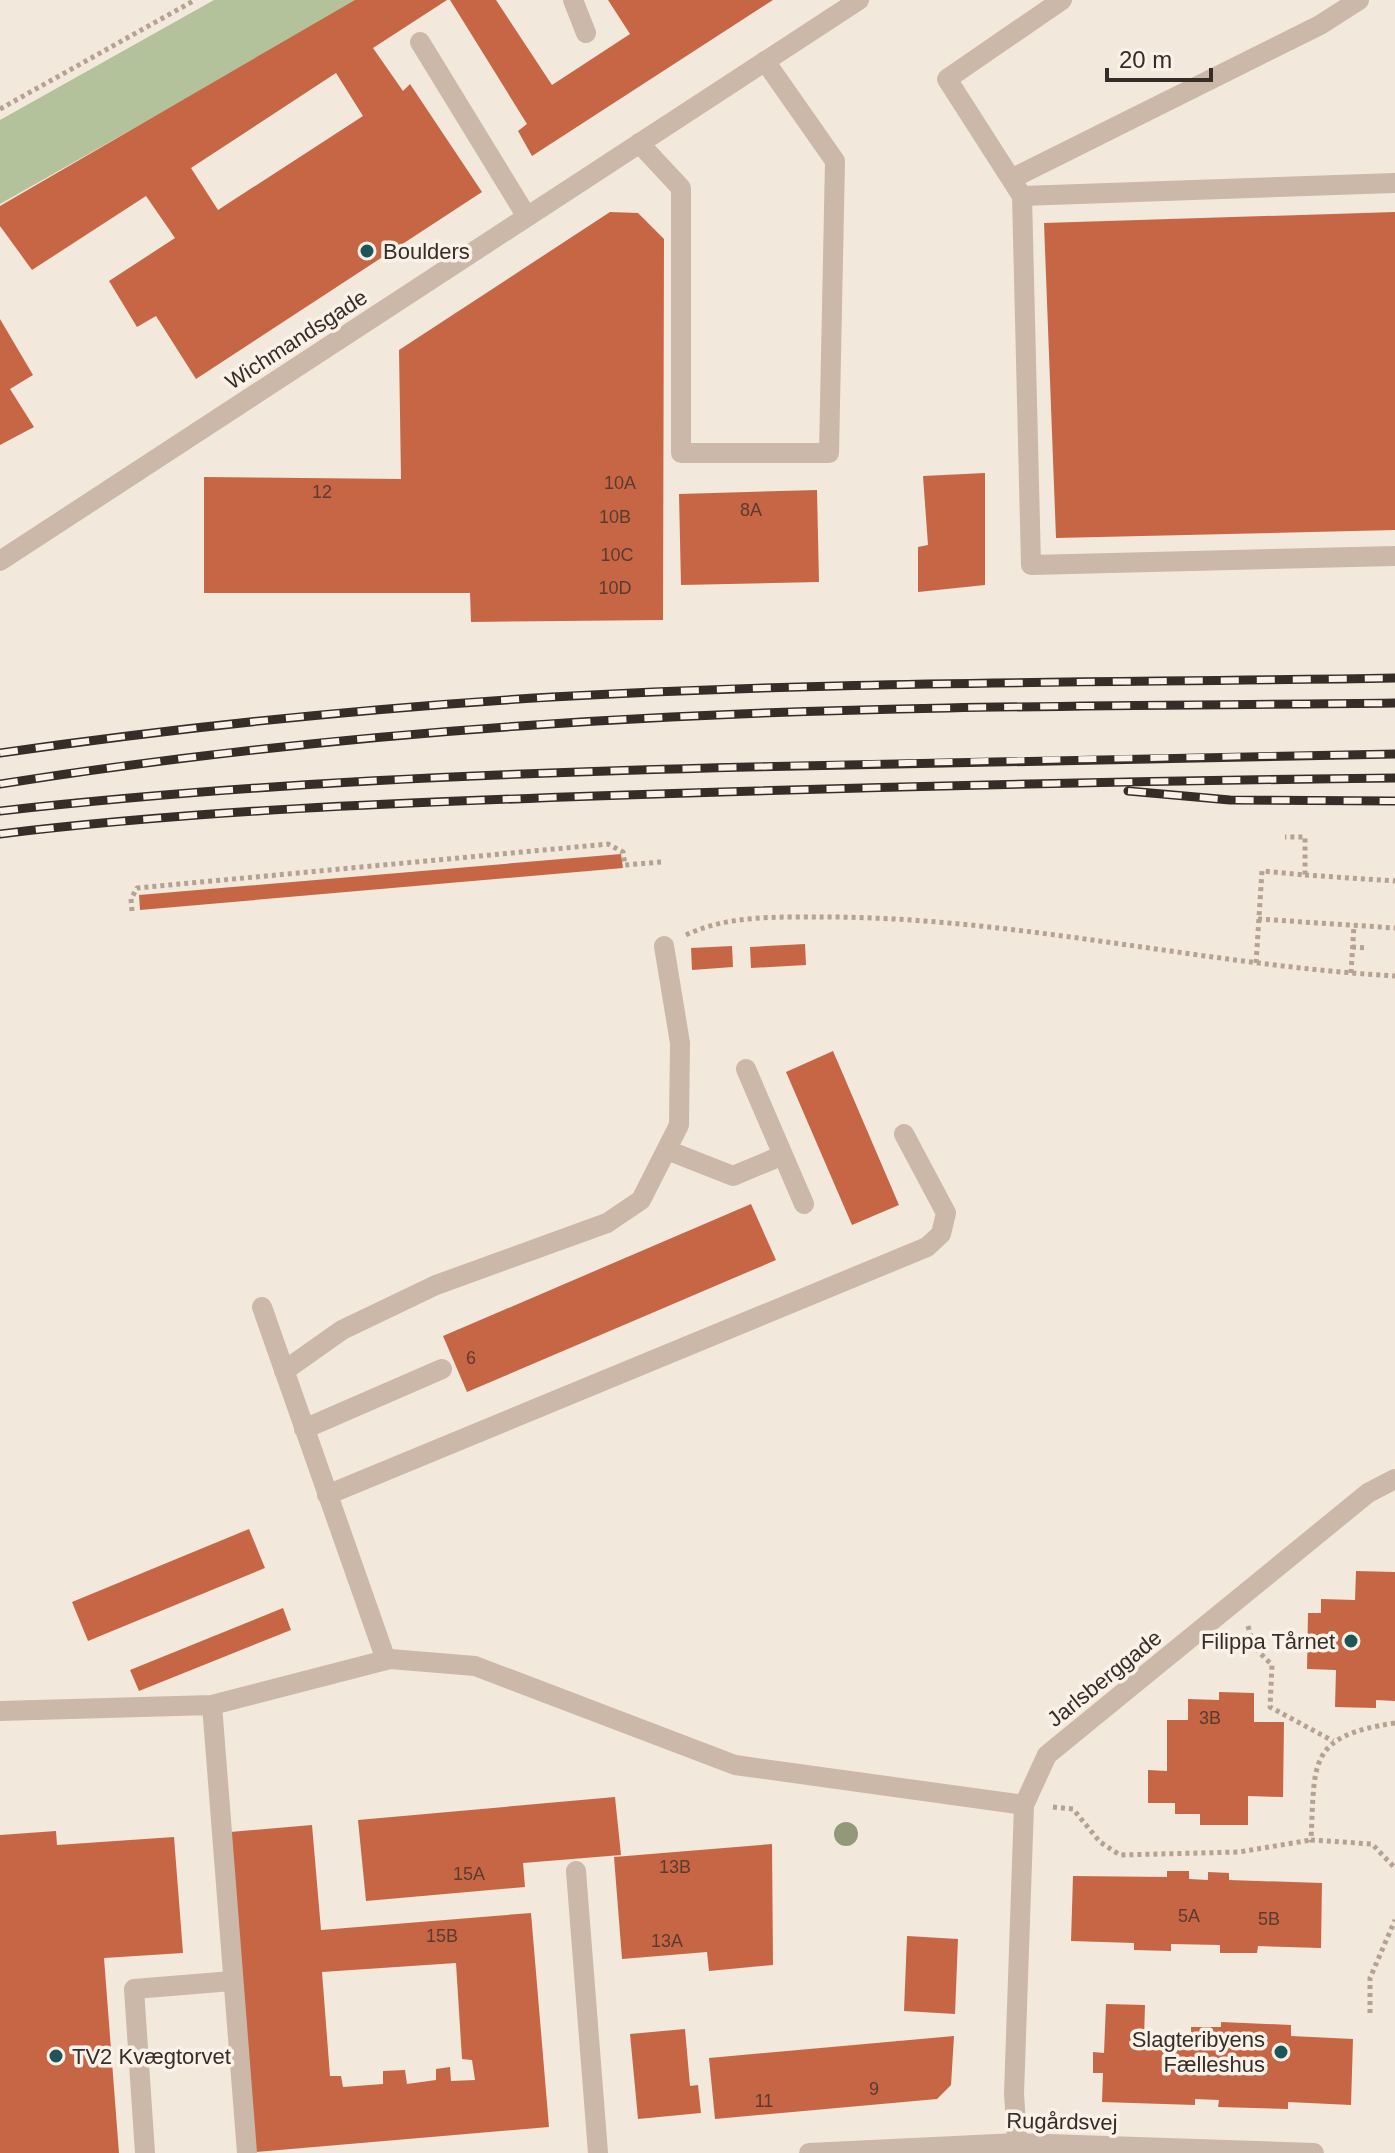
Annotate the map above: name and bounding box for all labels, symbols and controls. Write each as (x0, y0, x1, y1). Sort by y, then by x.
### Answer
scale bar (1107, 32, 1211, 82)
text: 20 m (1119, 46, 1172, 73)
place label: Boulders (383, 239, 470, 264)
marker: Boulders (358, 242, 376, 260)
street label: Wichmandsgade (221, 284, 372, 395)
house number: 10A (604, 473, 636, 493)
house number: 12 (312, 482, 332, 502)
house number: 8A (740, 500, 762, 520)
house number: 10B (599, 507, 631, 527)
house number: 10C (600, 545, 634, 565)
house number: 10D (598, 578, 632, 598)
house number: 6 (466, 1348, 476, 1368)
street label: Jarlsberggade (1042, 1625, 1166, 1732)
place label: Filippa Tårnet (1201, 1629, 1335, 1654)
marker: Filippa Tårnet (1342, 1632, 1360, 1650)
house number: 3B (1199, 1708, 1221, 1728)
house number: 13B (659, 1857, 691, 1877)
house number: 15A (453, 1864, 485, 1884)
house number: 5A (1178, 1906, 1200, 1926)
house number: 5B (1258, 1909, 1280, 1929)
house number: 15B (426, 1926, 458, 1946)
house number: 13A (651, 1931, 683, 1951)
place label: Slagteribyens Fælleshus (1132, 2027, 1265, 2077)
marker: Slagteribyens Fælleshus (1272, 2043, 1290, 2061)
place label: TV2 Kvægtorvet (72, 2044, 231, 2069)
marker: TV2 Kvægtorvet (47, 2047, 65, 2065)
house number: 9 (869, 2079, 879, 2099)
house number: 11 (755, 2091, 773, 2111)
street label: Rugårdsvej (1006, 2108, 1118, 2135)

